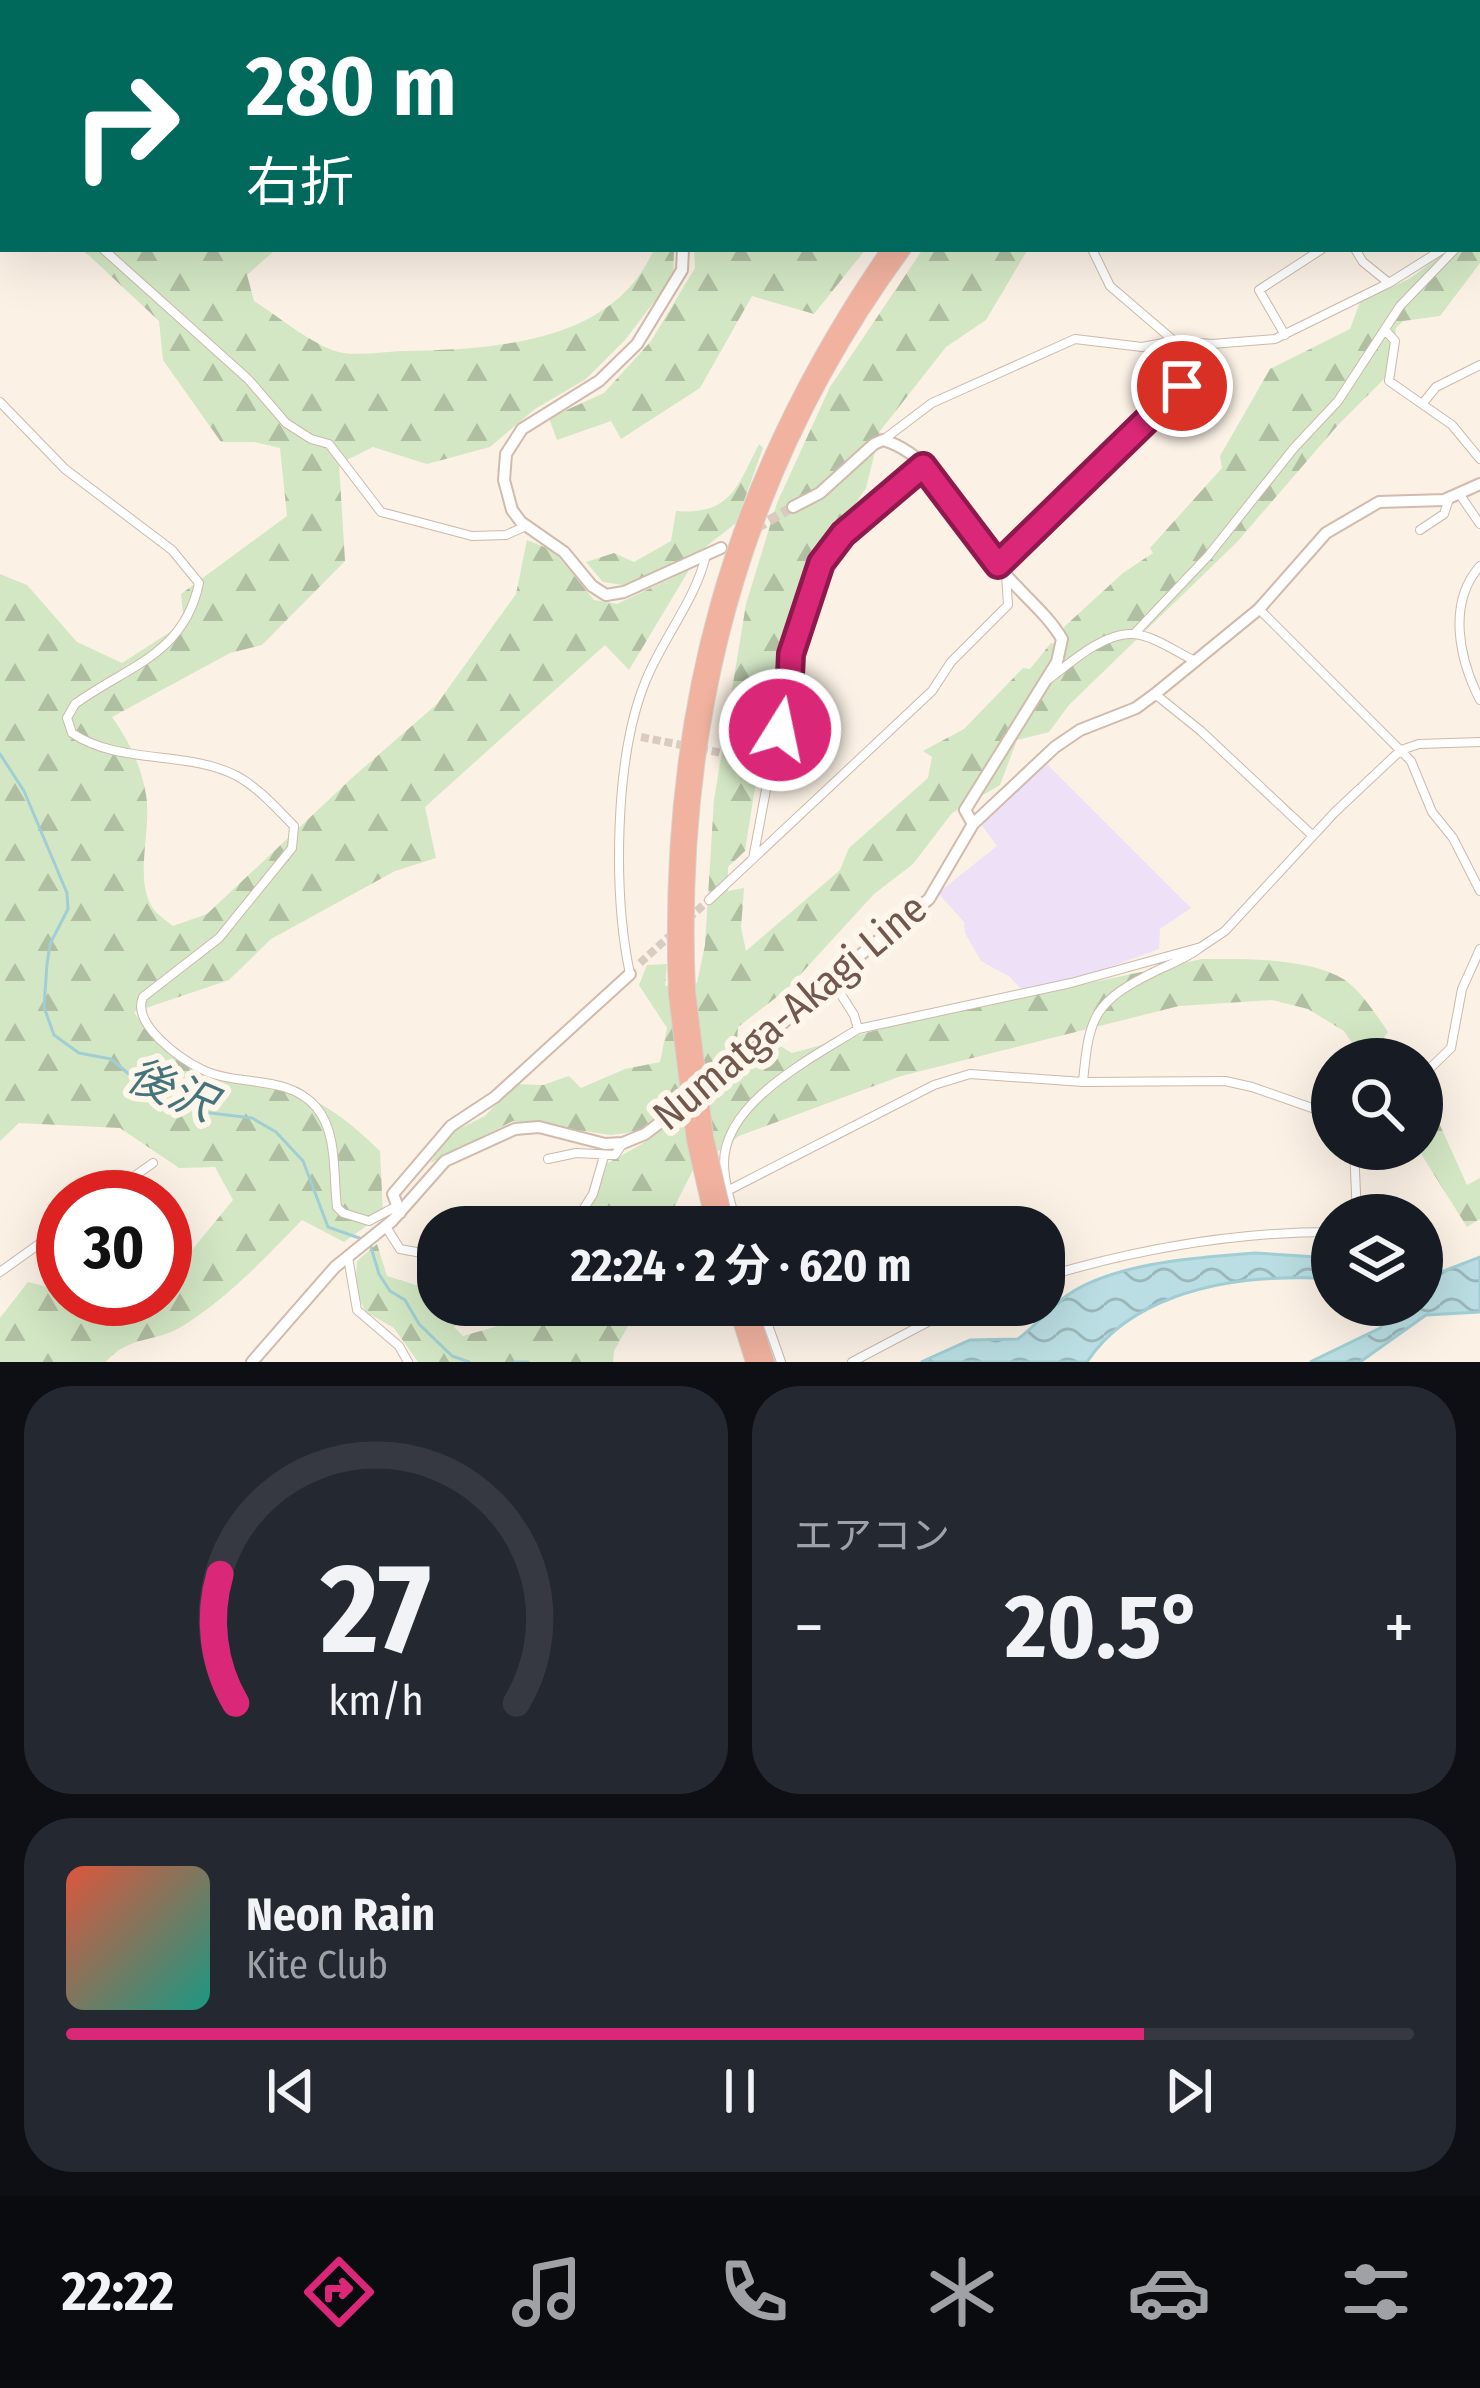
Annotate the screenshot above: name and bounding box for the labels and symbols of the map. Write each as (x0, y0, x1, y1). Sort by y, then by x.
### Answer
pin (1131, 335, 1233, 437)
position arrow (717, 667, 843, 793)
street label: Numatga-Akagi Line (643, 883, 937, 1141)
water label: 後沢 (119, 1048, 228, 1134)
speed limit sign: 30 (36, 1170, 192, 1326)

